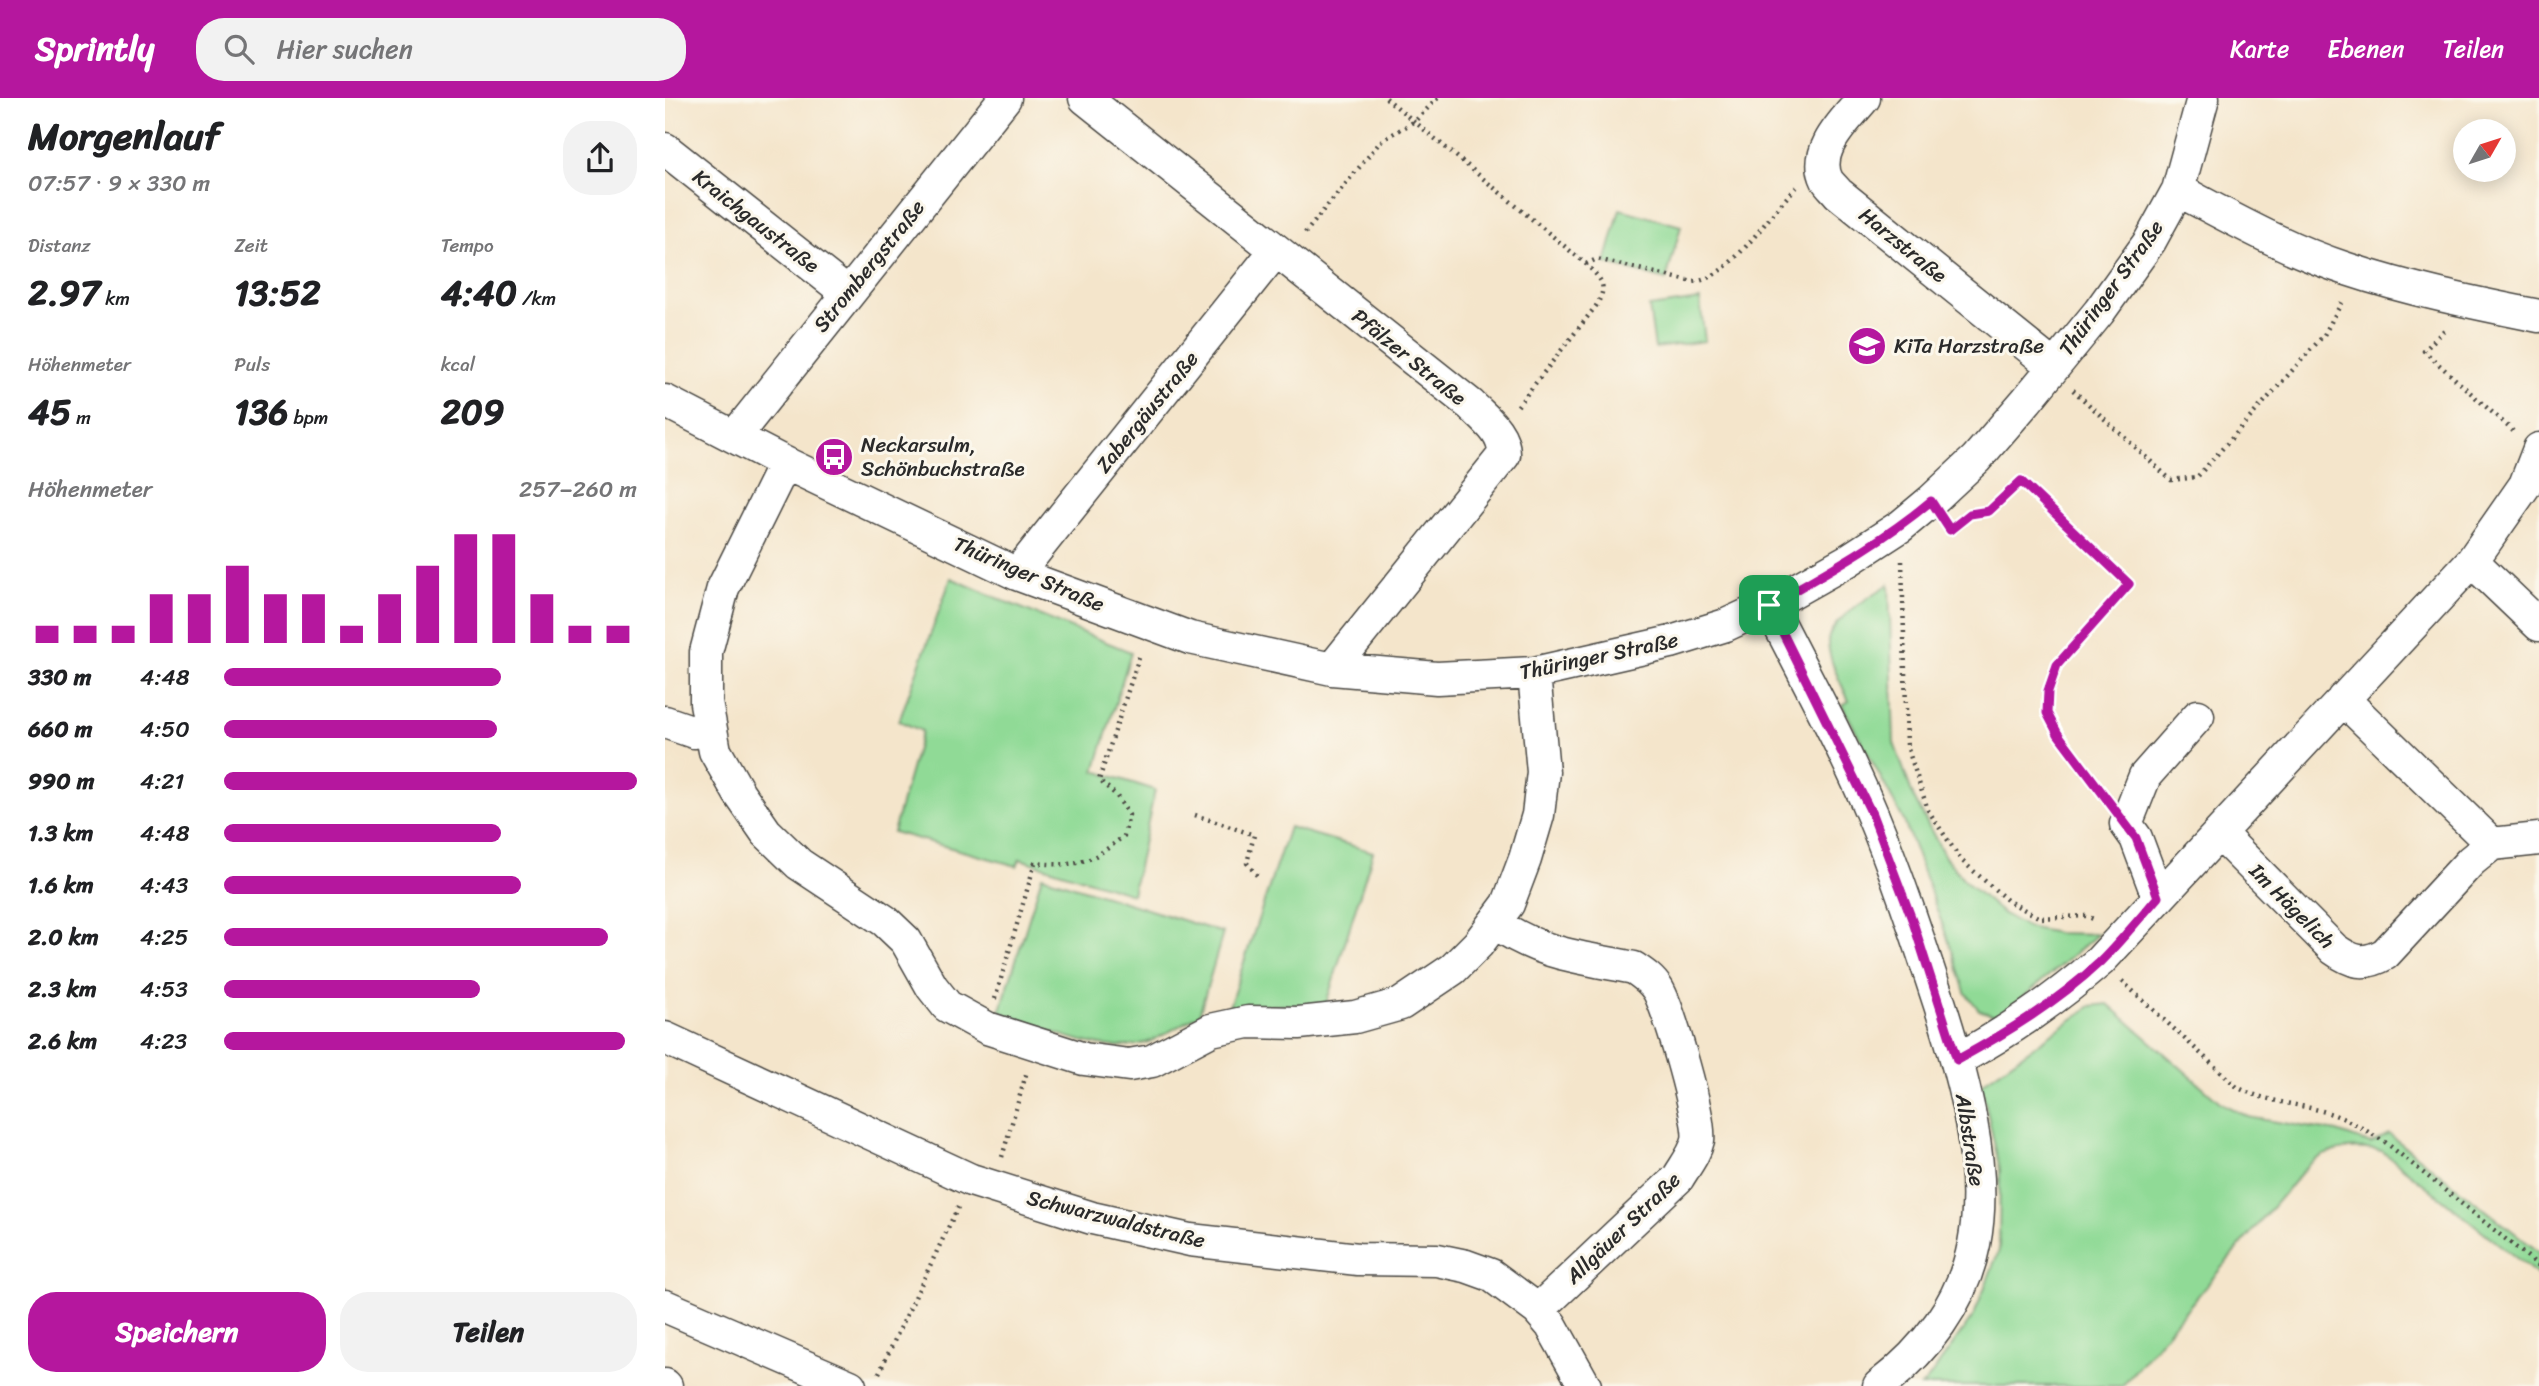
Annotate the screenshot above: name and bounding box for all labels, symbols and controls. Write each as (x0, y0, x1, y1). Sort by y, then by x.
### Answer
search box (196, 18, 686, 81)
text: Sprintly (35, 20, 154, 78)
text: Hier suchen (276, 26, 413, 72)
text: Karte (2230, 28, 2289, 70)
text: Ebenen (2327, 28, 2405, 70)
text: Teilen (2443, 28, 2504, 70)
icon: search (220, 30, 258, 68)
text: Morgenlauf (28, 103, 220, 170)
north arrow (2453, 119, 2517, 182)
map controls (2453, 119, 2516, 182)
button: share (563, 121, 637, 195)
street label: Kraichgaustraße (684, 159, 828, 283)
text: 07:57 · 9 × 330 m (28, 163, 210, 204)
street label: Strombergstraße (803, 191, 935, 341)
street label: Harzstraße (1850, 197, 1956, 293)
street label: Thüringer Straße (2048, 211, 2174, 364)
text: Distanz (28, 229, 91, 262)
text: Zeit (234, 229, 268, 262)
text: Tempo (441, 229, 494, 262)
text: 2.97 (28, 262, 100, 324)
text: 13:52 (234, 262, 321, 324)
text: 4:40 (441, 262, 517, 324)
text: km (100, 282, 130, 315)
text: /km (517, 282, 556, 315)
street label: Pfälzer Straße (1343, 298, 1475, 416)
school or university icon: KiTa Harzstraße (1846, 325, 1888, 367)
place label: KiTa Harzstraße (1894, 327, 2044, 365)
street label: Zabergäustraße (1085, 342, 1209, 482)
text: Höhenmeter (28, 348, 131, 381)
text: Puls (234, 348, 270, 381)
text: kcal (441, 348, 475, 381)
text: 45 (28, 381, 71, 443)
text: 136 (234, 381, 288, 443)
text: 209 (441, 381, 504, 443)
text: m (71, 401, 91, 434)
text: bpm (288, 401, 328, 434)
place label: Neckarsulm, Schönbuchstraße (861, 426, 1025, 488)
bus stop icon: Neckarsulm, Schönbuchstraße (813, 436, 855, 478)
text: Höhenmeter (28, 469, 152, 510)
text: 257–260 m (519, 469, 637, 510)
street label: Thüringer Straße (947, 525, 1111, 623)
pin (1739, 575, 1799, 635)
icon: arrive (1750, 586, 1788, 624)
street label: Thüringer Straße (1516, 621, 1682, 691)
text: 330 m (28, 657, 91, 698)
text: 4:48 (140, 657, 190, 698)
text: 660 m (28, 709, 92, 750)
text: 4:50 (140, 709, 190, 750)
text: 990 m (28, 761, 94, 802)
text: 4:21 (140, 761, 184, 802)
text: 1.3 km (28, 813, 93, 854)
text: 4:48 (140, 813, 190, 854)
street label: Im Hägelich (2239, 853, 2344, 958)
text: 1.6 km (28, 865, 94, 906)
text: 4:43 (140, 865, 188, 906)
text: 2.0 km (28, 917, 99, 958)
text: 4:25 (140, 917, 189, 958)
text: 2.3 km (28, 969, 97, 1010)
text: 4:53 (140, 969, 188, 1010)
text: 2.6 km (28, 1021, 97, 1062)
text: 4:23 (140, 1021, 187, 1062)
street label: Albstraße (1944, 1090, 1996, 1189)
street label: Allgäuer Straße (1555, 1162, 1690, 1294)
street label: Schwarzwaldstraße (1023, 1178, 1209, 1260)
button: Speichern (28, 1292, 326, 1372)
button: Teilen (340, 1292, 637, 1372)

